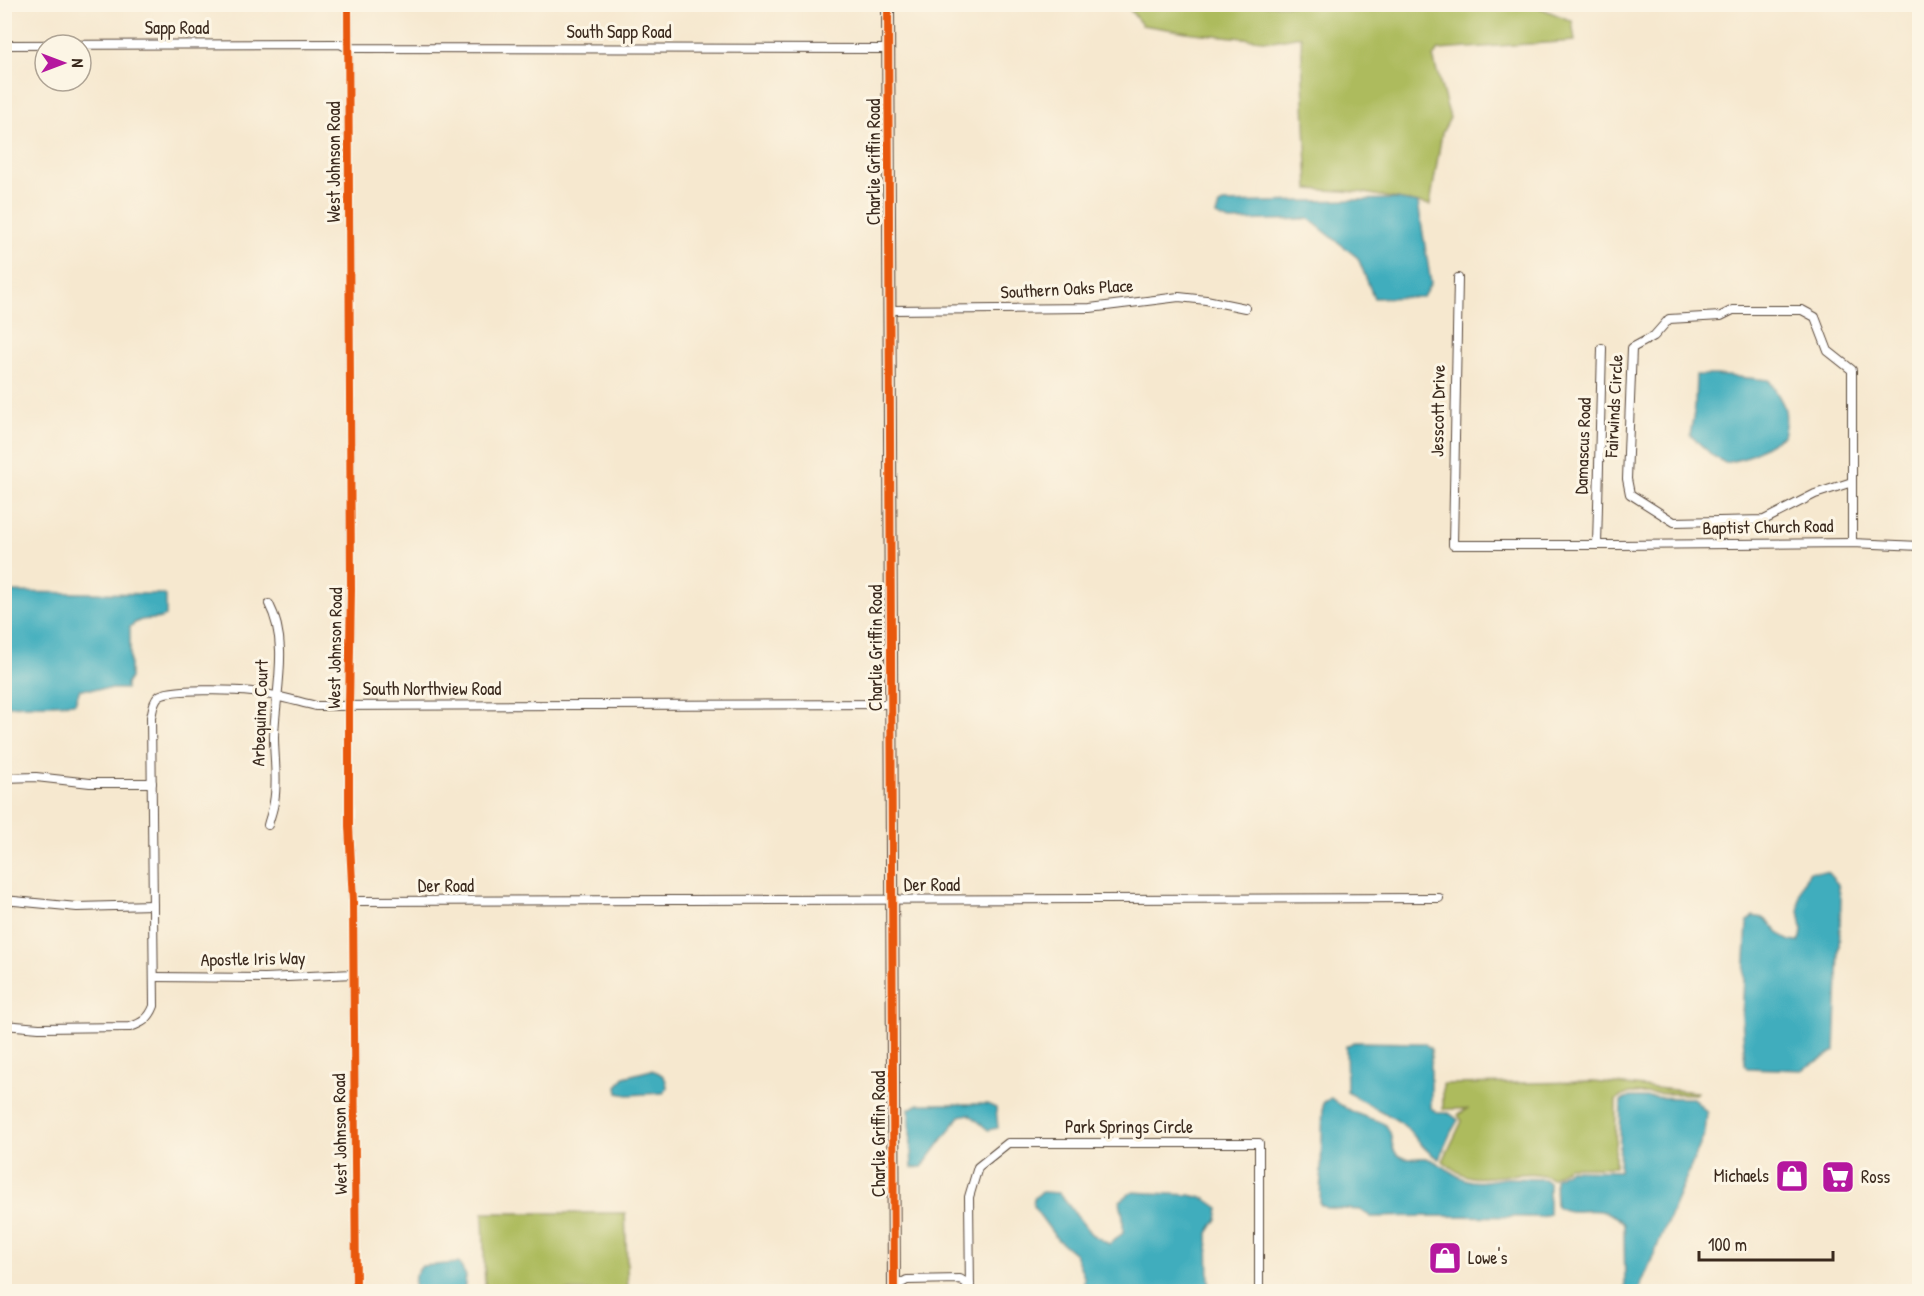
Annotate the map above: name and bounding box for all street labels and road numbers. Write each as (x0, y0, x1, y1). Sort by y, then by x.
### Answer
street label: Sapp Road (145, 15, 209, 40)
street label: South Sapp Road (567, 19, 671, 44)
street label: Charlie Griffin Road (861, 99, 886, 225)
street label: West Johnson Road (321, 101, 346, 223)
street label: Southern Oaks Place (1000, 273, 1134, 304)
street label: Fairwinds Circle (1598, 354, 1629, 459)
street label: Jesscott Drive (1424, 365, 1451, 457)
street label: Damascus Road (1568, 397, 1597, 495)
street label: Baptist Church Road (1702, 513, 1834, 540)
street label: Charlie Griffin Road (863, 585, 888, 711)
street label: West Johnson Road (321, 587, 348, 709)
street label: Arbequina Court (245, 658, 274, 767)
street label: South Northview Road (363, 676, 501, 701)
street label: Der Road (904, 872, 960, 897)
street label: Der Road (418, 873, 474, 898)
street label: Apostle Iris Way (200, 945, 306, 972)
street label: Charlie Griffin Road (866, 1071, 891, 1197)
street label: West Johnson Road (326, 1073, 353, 1195)
street label: Park Springs Circle (1065, 1114, 1193, 1139)

